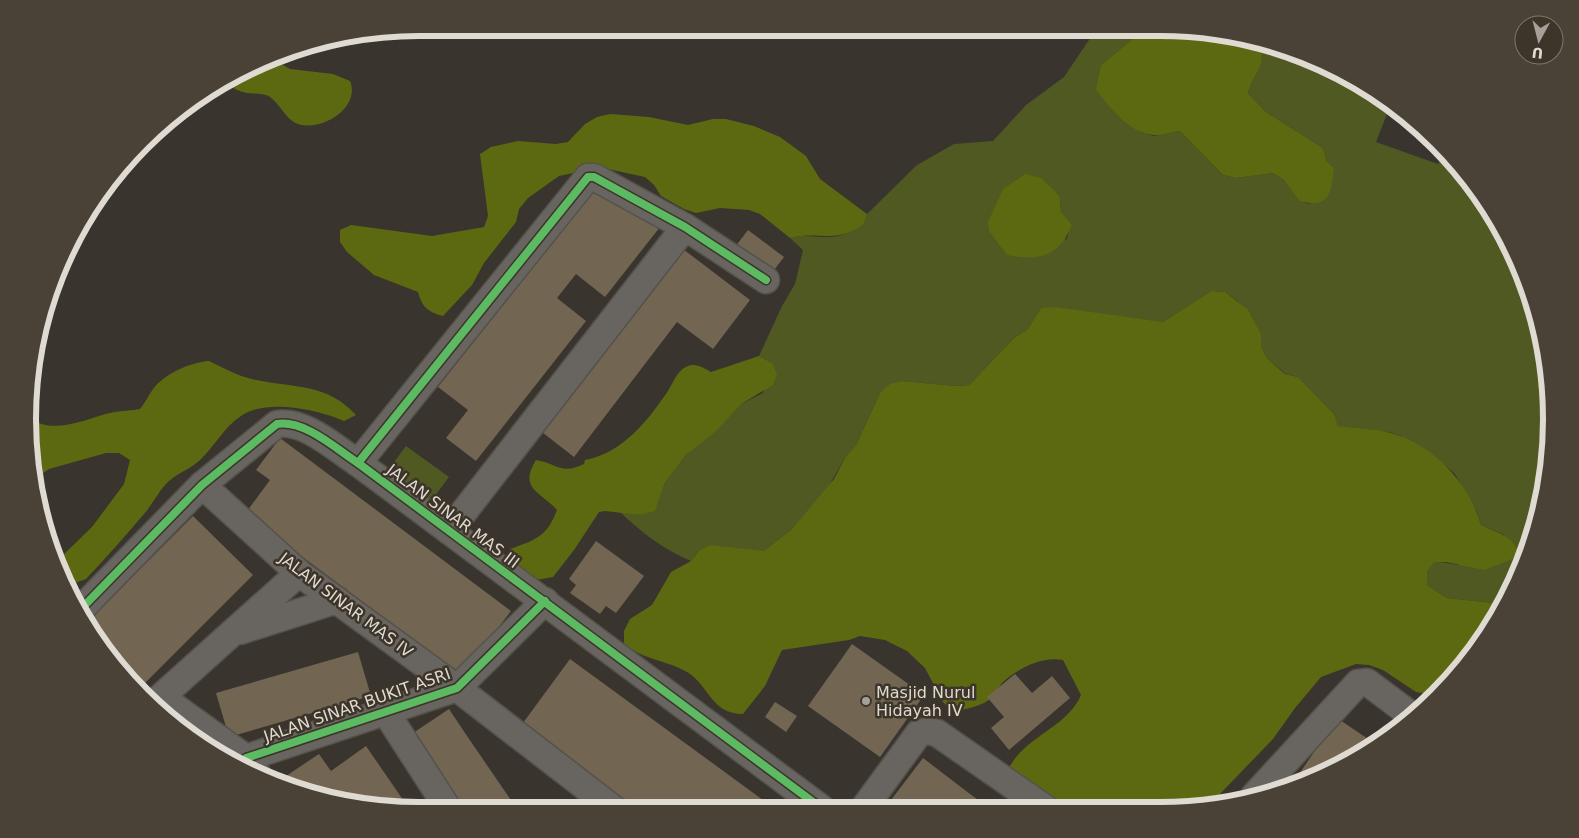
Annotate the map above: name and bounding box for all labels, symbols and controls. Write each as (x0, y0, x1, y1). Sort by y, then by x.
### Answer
north arrow (1514, 15, 1564, 65)
text: U (1531, 44, 1544, 62)
street label: JALAN SINAR MAS III (382, 459, 523, 572)
street label: JALAN SINAR MAS IV (275, 548, 417, 661)
street label: JALAN SINAR BUKIT ASRI (260, 664, 453, 746)
place label: Masjid Nurul Hidayah IV (876, 683, 975, 720)
marker: Masjid Nurul Hidayah IV (860, 695, 872, 707)

